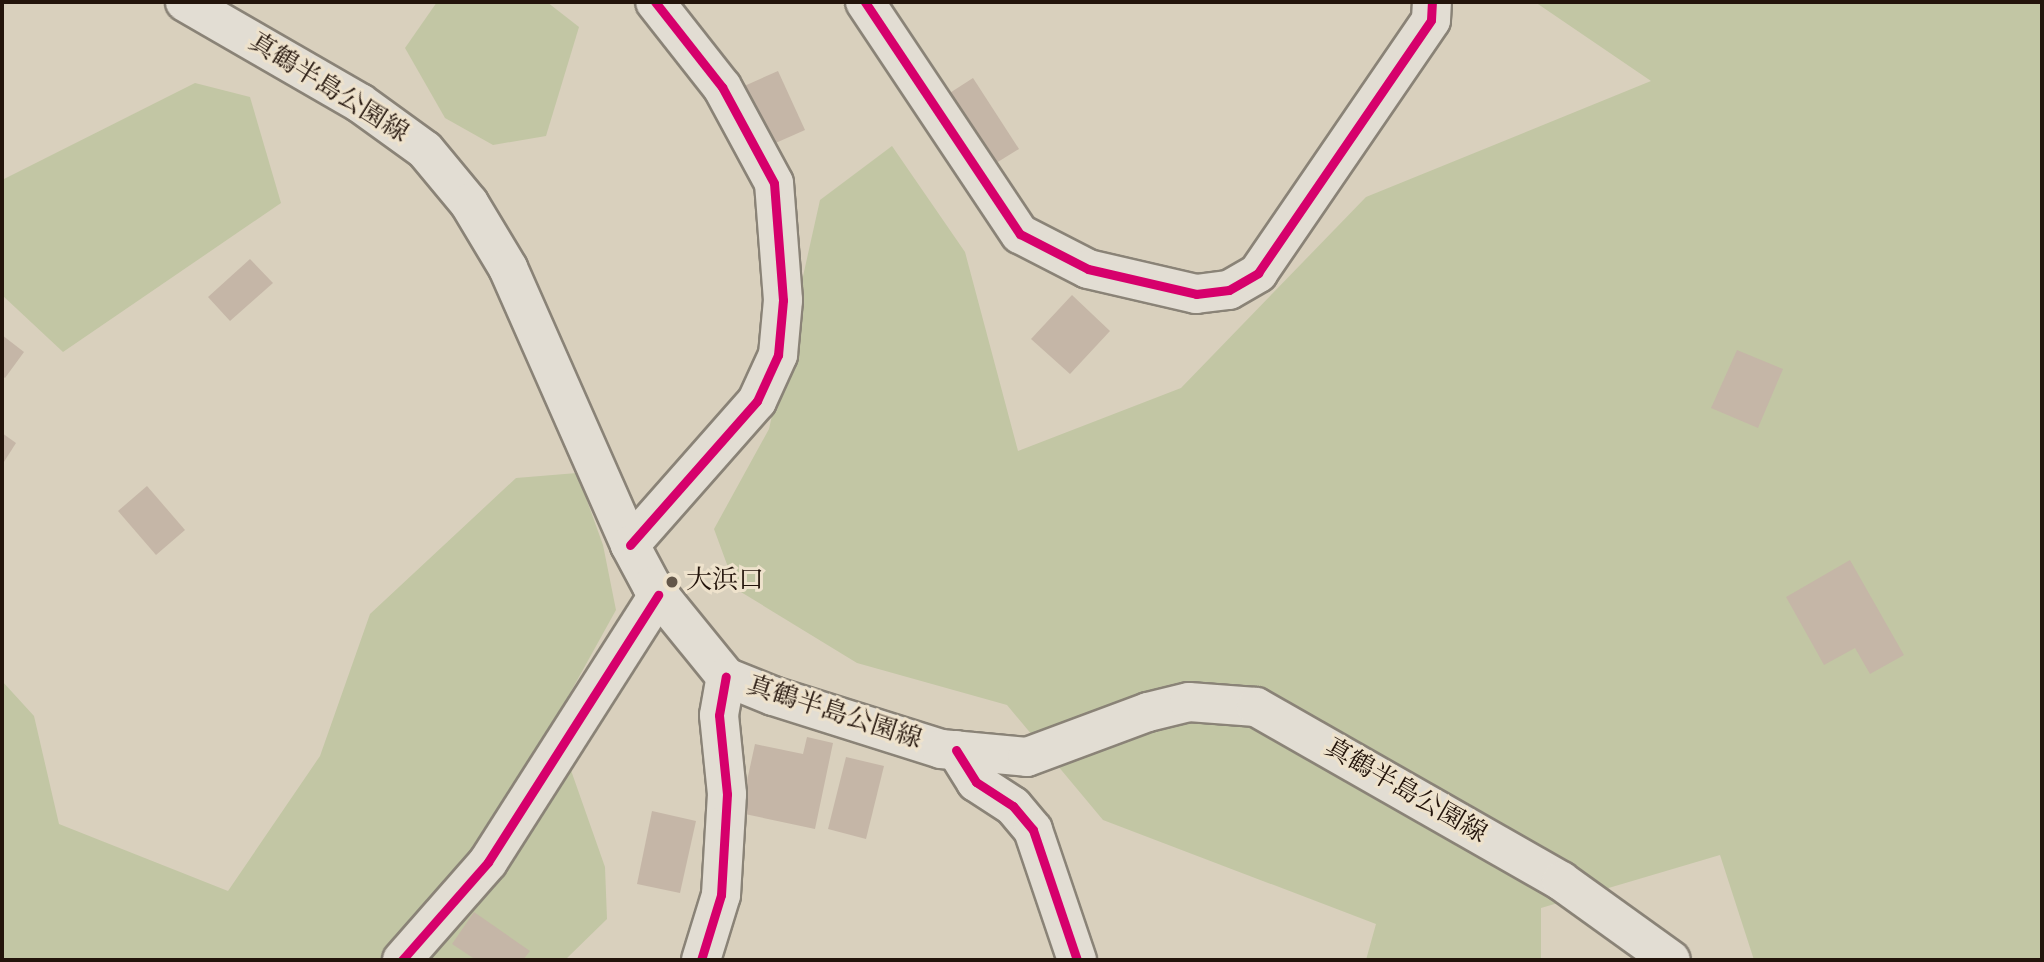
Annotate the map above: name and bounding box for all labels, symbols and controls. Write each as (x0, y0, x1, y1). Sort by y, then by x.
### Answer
street label: 真鶴半島公園線 (243, 28, 413, 150)
place label: 大浜口 (686, 566, 764, 598)
marker: 大浜口 (664, 574, 680, 590)
street label: 真鶴半島公園線 (743, 671, 925, 757)
street label: 真鶴半島公園線 (1318, 733, 1492, 851)

